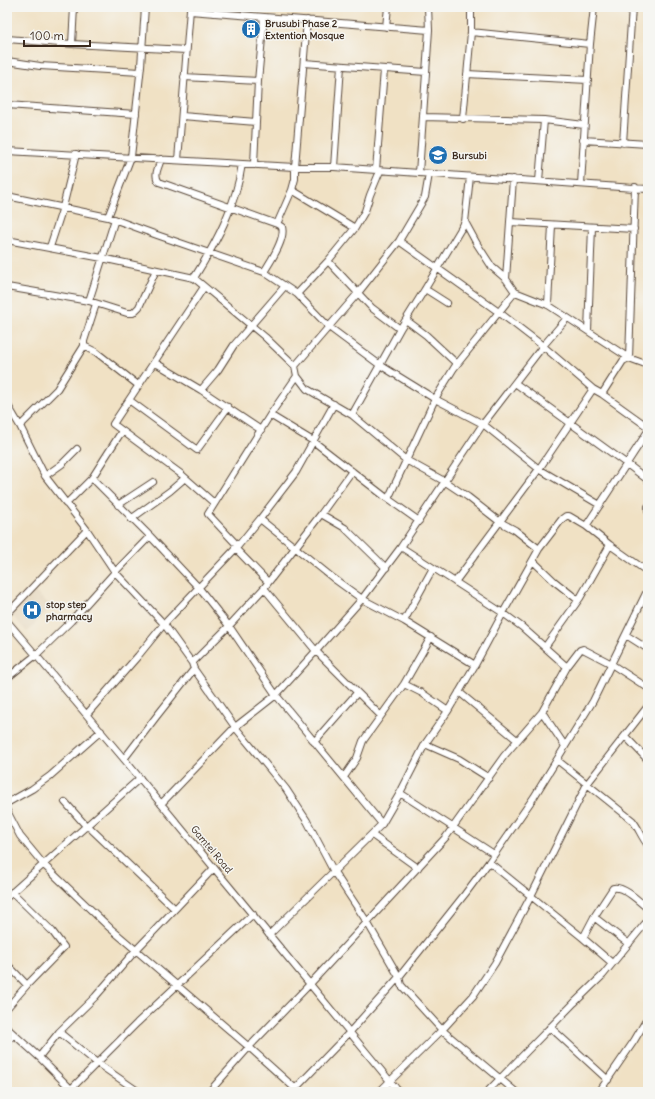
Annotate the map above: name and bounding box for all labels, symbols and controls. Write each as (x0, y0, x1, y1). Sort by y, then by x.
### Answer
place label: Brusubi Phase 2 Extention Mosque (265, 17, 345, 42)
building icon: Brusubi Phase 2 Extention Mosque (240, 18, 262, 40)
scale bar (24, 22, 90, 48)
text: 100 m (30, 28, 64, 43)
school or university icon: Bursubi (427, 144, 449, 166)
place label: Bursubi (452, 149, 487, 162)
place label: stop step pharmacy (46, 598, 93, 623)
hospital icon: stop step pharmacy (21, 599, 43, 621)
street label: Gamtel Road (188, 823, 235, 876)

